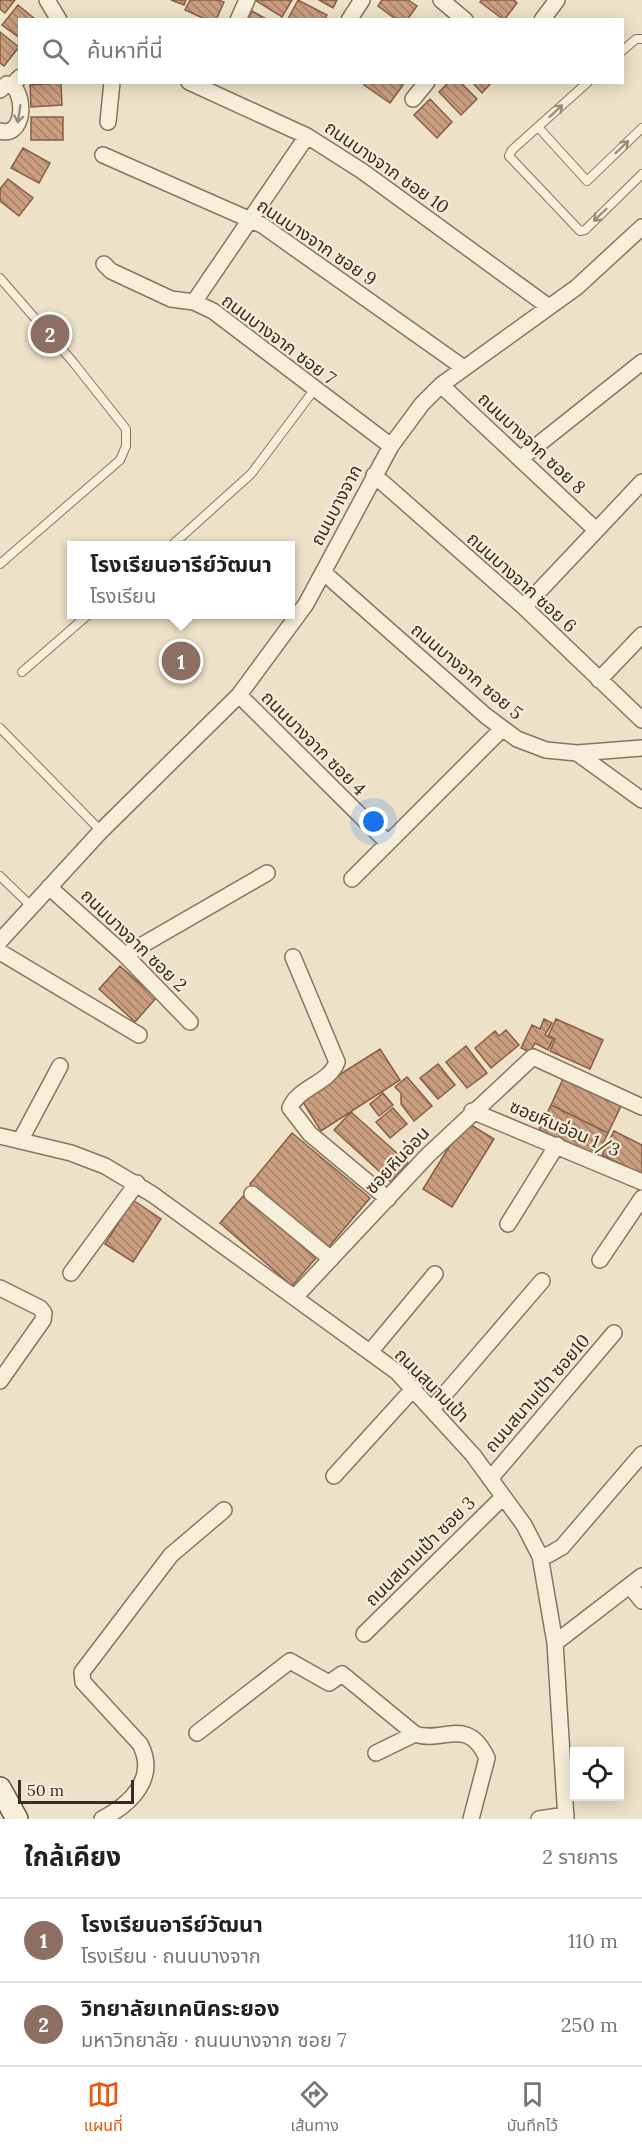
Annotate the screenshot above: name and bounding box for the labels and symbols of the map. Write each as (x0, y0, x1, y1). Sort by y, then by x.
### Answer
one-way arrow (14, 104, 25, 124)
one-way arrow (548, 104, 563, 118)
street label: ถนนบางจาก ซอย 10 (320, 116, 454, 218)
one-way arrow (615, 140, 630, 154)
street label: ถนนบางจาก ซอย 9 (253, 194, 381, 290)
one-way arrow (593, 208, 608, 222)
street label: ถนนบางจาก ซอย 7 (217, 289, 341, 389)
pin: 2 (31, 312, 70, 356)
street label: ถนนบางจาก ซอย 8 (473, 387, 591, 499)
street label: ถนนบางจาก (305, 461, 367, 549)
street label: ถนนบางจาก ซอย 6 (463, 527, 581, 637)
street label: ถนนบางจาก ซอย 5 (406, 618, 528, 724)
pin: 1 (162, 638, 201, 684)
street label: ถนนบางจาก ซอย 4 (257, 686, 371, 800)
your location (359, 807, 388, 836)
street label: ถนนบางจาก ซอย 2 (76, 884, 192, 996)
street label: ซอยหินอ่อน 1/3 (506, 1094, 624, 1162)
street label: ซอยหินอ่อน (360, 1121, 434, 1199)
street label: ถนนสนามเป้า ซอย10 (479, 1329, 595, 1457)
street label: ถนนสนามเป้า (390, 1343, 474, 1427)
street label: ถนนสนามเป้า ซอย 3 (360, 1491, 480, 1611)
scale bar (18, 1777, 134, 1804)

